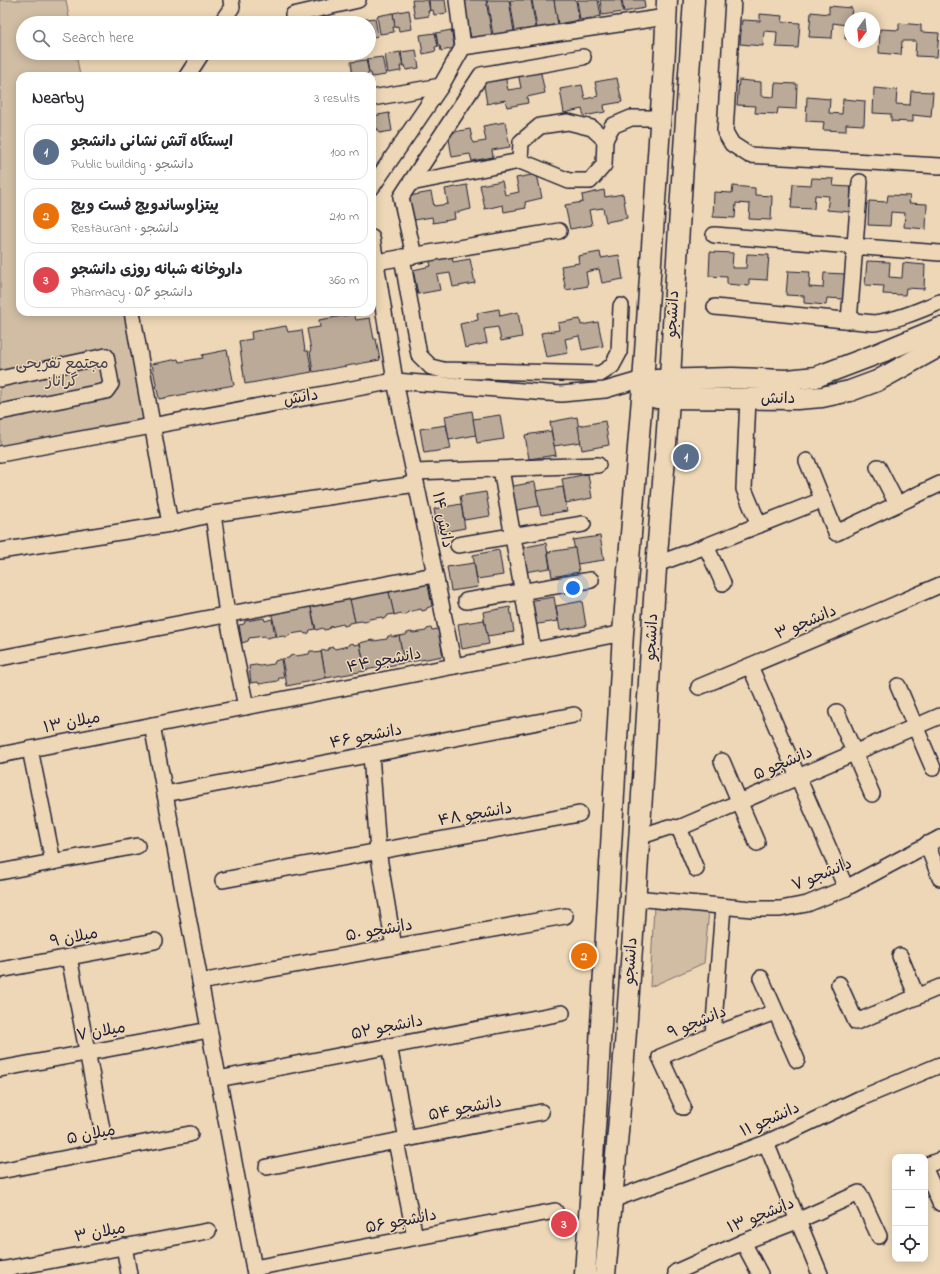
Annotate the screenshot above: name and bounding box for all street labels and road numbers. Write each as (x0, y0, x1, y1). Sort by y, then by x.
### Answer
street label: دانشجو (660, 290, 686, 339)
street label: دانش (282, 383, 320, 413)
street label: دانش (761, 387, 795, 411)
street label: دانش ۱۴ (425, 490, 459, 550)
street label: دانشجو ۳ (772, 599, 840, 647)
street label: دانشجو (639, 613, 665, 662)
street label: دانشجو ۴۴ (345, 642, 423, 680)
street label: میلان ۱۳ (42, 706, 102, 740)
street label: دانشجو ۴۶ (328, 718, 404, 756)
street label: دانشجو ۵ (749, 741, 817, 787)
street label: دانشجو ۴۸ (436, 797, 514, 833)
street label: دانشجو ۷ (788, 852, 856, 898)
street label: دانشجو ۵۰ (344, 913, 414, 949)
street label: میلان ۹ (48, 922, 100, 954)
street label: دانشجو (617, 936, 645, 987)
street label: دانشجو ۹ (664, 1000, 730, 1046)
street label: دانشجو ۵۲ (349, 1009, 425, 1047)
street label: میلان ۷ (74, 1016, 128, 1048)
street label: دانشجو ۵۴ (426, 1090, 504, 1128)
street label: دانشجو ۱۱ (736, 1096, 804, 1144)
street label: میلان ۵ (64, 1118, 118, 1152)
street label: دانشجو ۱۳ (724, 1192, 798, 1240)
street label: دانشجو ۵۶ (363, 1203, 439, 1241)
street label: میلان ۳ (72, 1216, 128, 1250)

